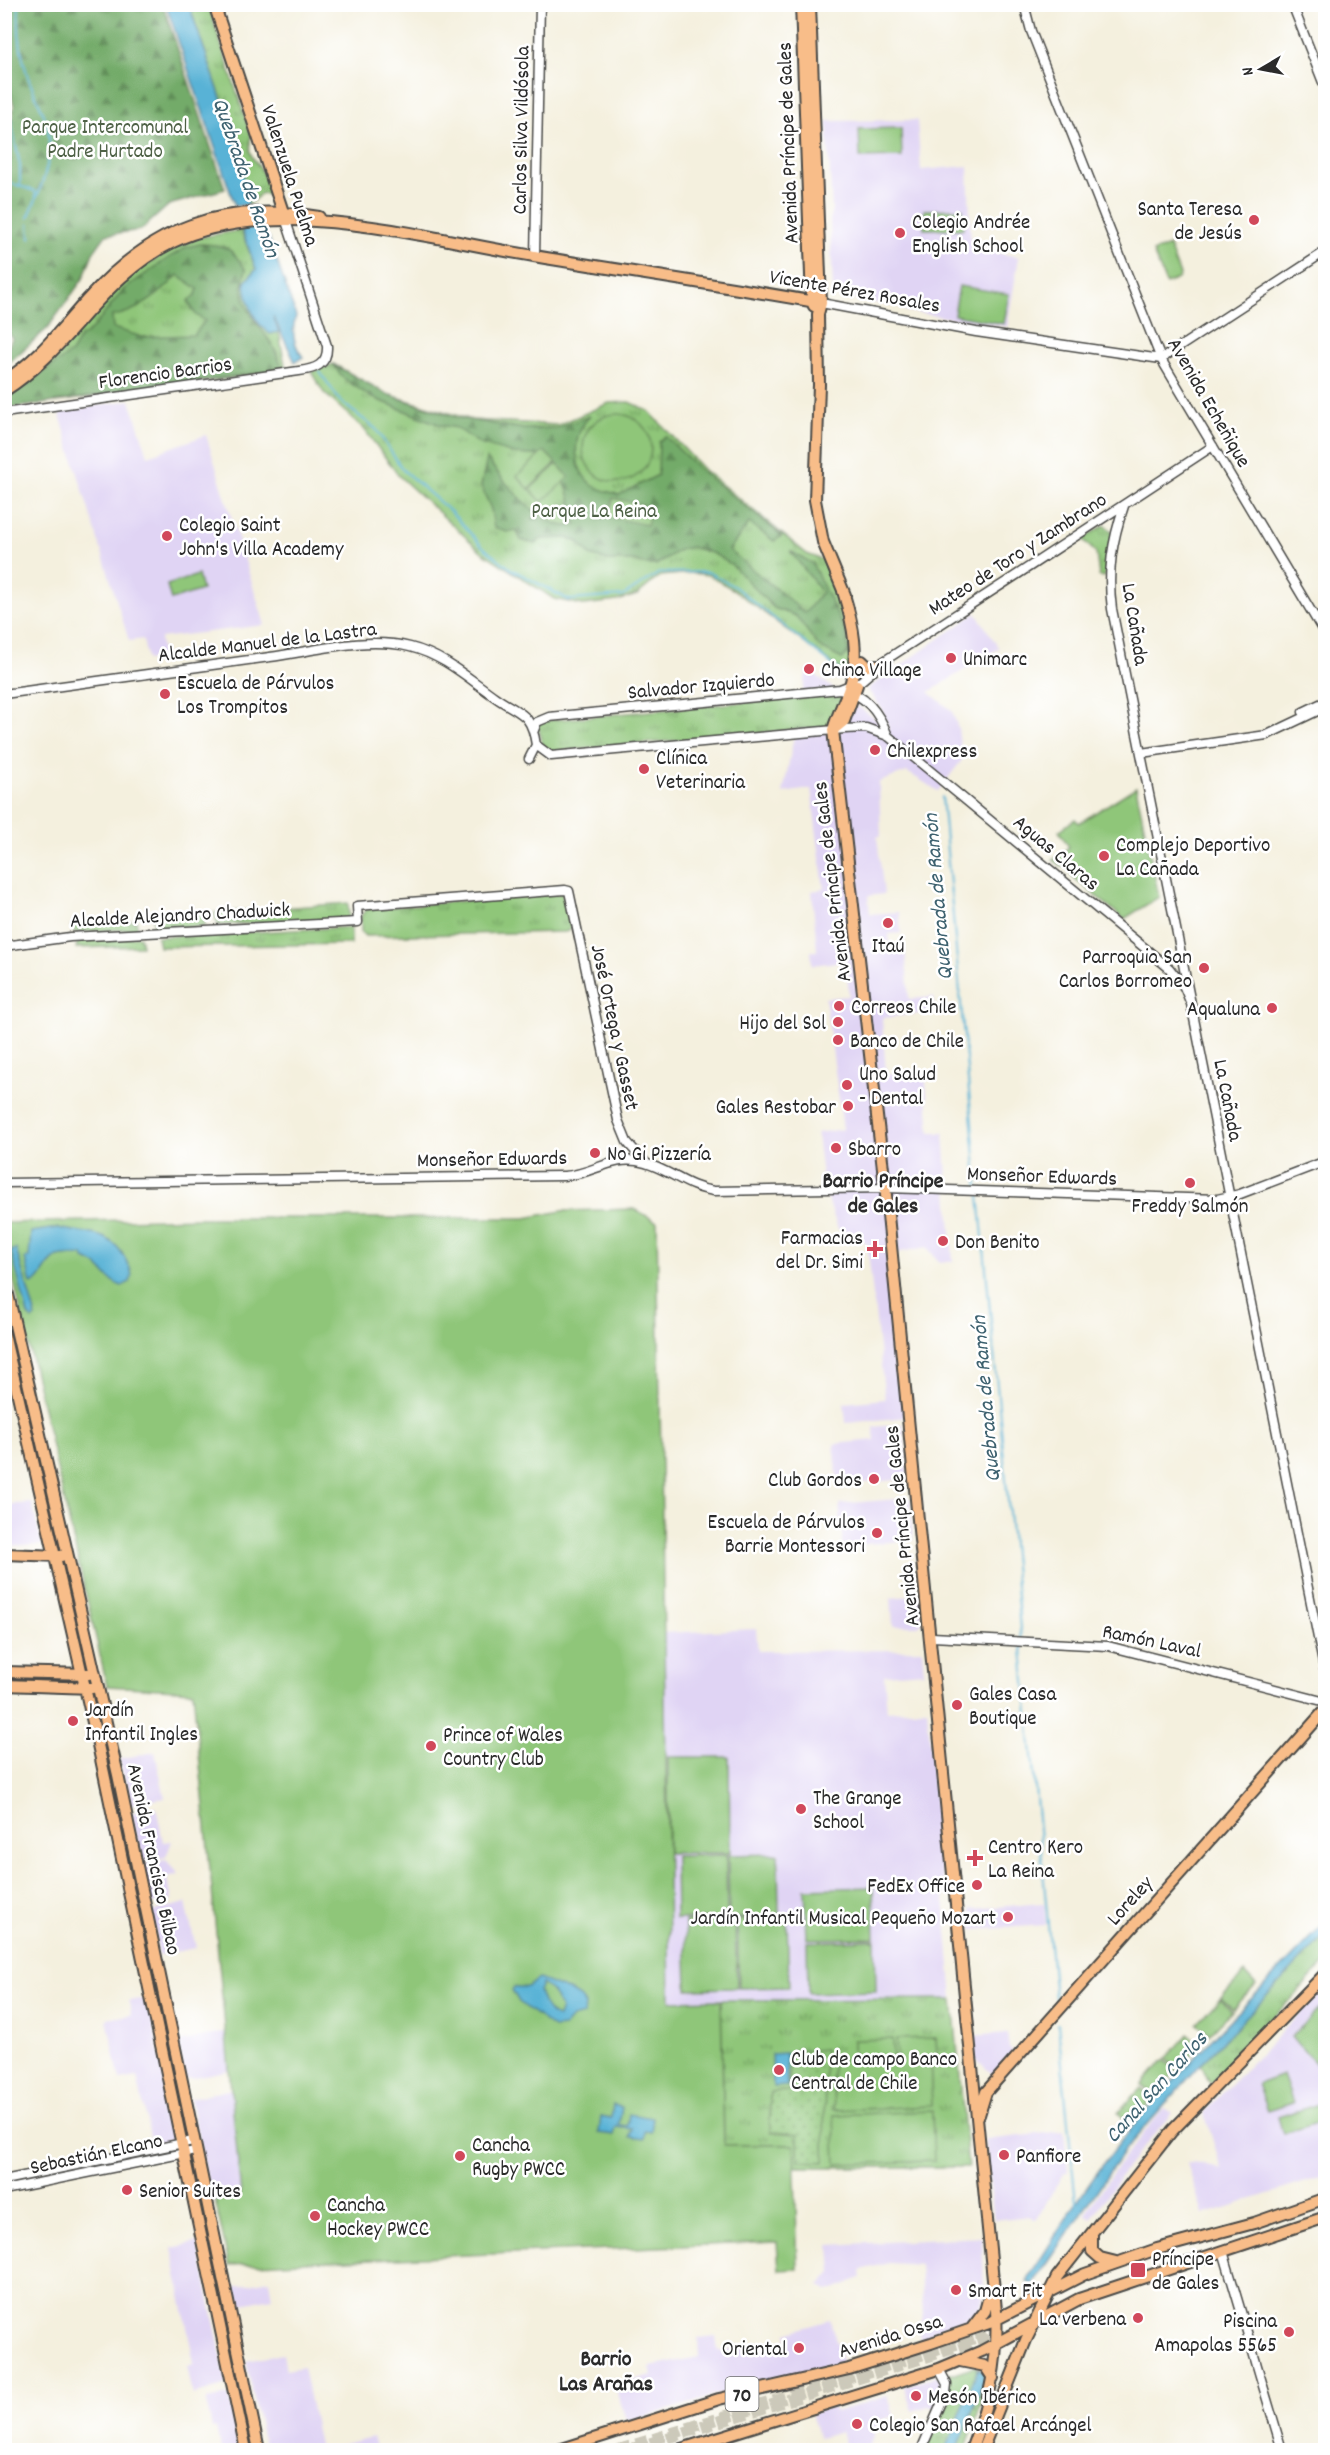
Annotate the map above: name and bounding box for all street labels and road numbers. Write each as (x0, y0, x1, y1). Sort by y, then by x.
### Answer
street label: Avenida Príncipe de Gales (771, 42, 809, 244)
street label: Carlos Silva Vildósola (507, 44, 539, 215)
street label: Valenzuela Puelma (251, 101, 325, 252)
street label: Vicente Pérez Rosales (767, 263, 942, 323)
street label: Avenida Echeñique (1158, 333, 1257, 474)
street label: Florencio Barrios (97, 351, 234, 399)
street label: Mateo de Toro y Zambrano (923, 486, 1114, 625)
street label: La Cañada (1112, 581, 1155, 669)
street label: Alcalde Manuel de la Lastra (156, 616, 379, 672)
street label: Salvador Izquierdo (627, 667, 776, 709)
street label: Avenida Príncipe de Gales (807, 780, 861, 984)
street label: Aguas Claras (1005, 809, 1105, 900)
street label: Alcalde Alejandro Chadwick (69, 896, 291, 938)
street label: José Ortega y Gasset (581, 942, 645, 1114)
street label: La Cañada (1203, 1057, 1249, 1145)
street label: Monseñor Edwards (417, 1145, 567, 1177)
street label: Monseñor Edwards (966, 1160, 1118, 1196)
street label: Avenida Príncipe de Gales (879, 1424, 929, 1628)
street label: Ramón Laval (1099, 1618, 1204, 1668)
street label: Avenida Francisco Bilbao (117, 1761, 187, 1958)
street label: Loreley (1101, 1870, 1162, 1933)
street label: Sebastián Elcano (28, 2127, 166, 2185)
street label: Avenida Ossa (835, 2308, 948, 2368)
road number: 70 (726, 2377, 758, 2411)

